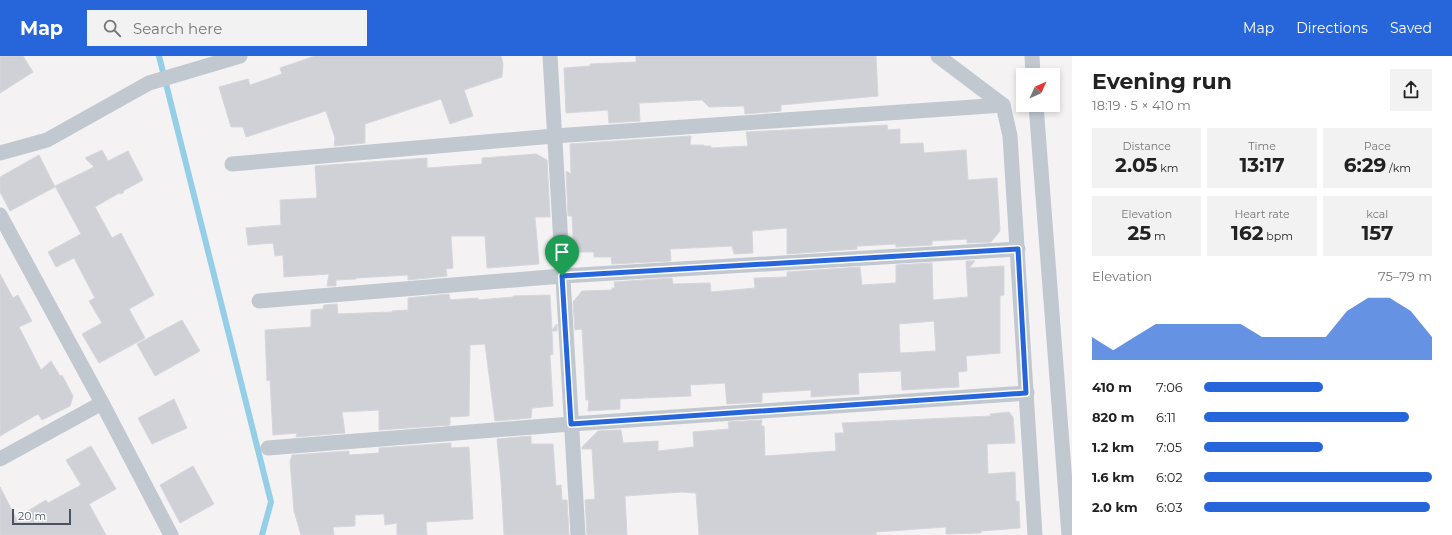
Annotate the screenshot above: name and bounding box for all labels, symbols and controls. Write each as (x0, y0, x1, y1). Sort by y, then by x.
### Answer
search box (87, 10, 367, 46)
text: Map (20, 17, 63, 40)
icon: search (101, 17, 123, 39)
text: Search here (133, 19, 222, 38)
text: Map (1243, 19, 1274, 37)
text: Directions (1296, 19, 1368, 37)
text: Saved (1390, 19, 1432, 37)
north arrow (1016, 68, 1060, 112)
map controls (1016, 68, 1060, 112)
text: Evening run (1092, 68, 1232, 95)
button: share (1390, 69, 1432, 111)
text: 18:19 · 5 × 410 m (1092, 97, 1191, 113)
text: Distance (1123, 139, 1171, 153)
text: Time (1248, 139, 1276, 153)
text: Pace (1364, 139, 1391, 153)
text: 2.05 (1115, 153, 1157, 177)
text: 13:17 (1239, 153, 1285, 177)
text: 6:29 (1344, 153, 1386, 177)
text: km (1157, 161, 1178, 175)
text: /km (1386, 161, 1411, 175)
text: Elevation (1121, 207, 1172, 221)
text: Heart rate (1234, 207, 1290, 221)
text: kcal (1366, 207, 1388, 221)
text: 25 (1128, 221, 1151, 245)
text: 162 (1231, 221, 1263, 245)
text: 157 (1361, 221, 1393, 245)
text: m (1151, 229, 1166, 243)
text: bpm (1263, 229, 1293, 243)
pin (545, 235, 579, 276)
icon: arrive (551, 241, 573, 263)
text: Elevation (1092, 268, 1152, 284)
text: 75–79 m (1378, 268, 1432, 284)
text: 410 m (1092, 379, 1132, 395)
text: 7:06 (1156, 379, 1183, 395)
text: 820 m (1092, 409, 1134, 425)
text: 6:11 (1156, 409, 1176, 425)
text: 1.2 km (1092, 439, 1134, 455)
text: 7:05 (1156, 439, 1182, 455)
text: 1.6 km (1092, 469, 1134, 485)
text: 6:02 (1156, 469, 1183, 485)
text: 2.0 km (1092, 499, 1138, 515)
text: 6:03 (1156, 499, 1182, 515)
scale bar (12, 507, 71, 526)
text: 20 m (18, 509, 46, 523)

